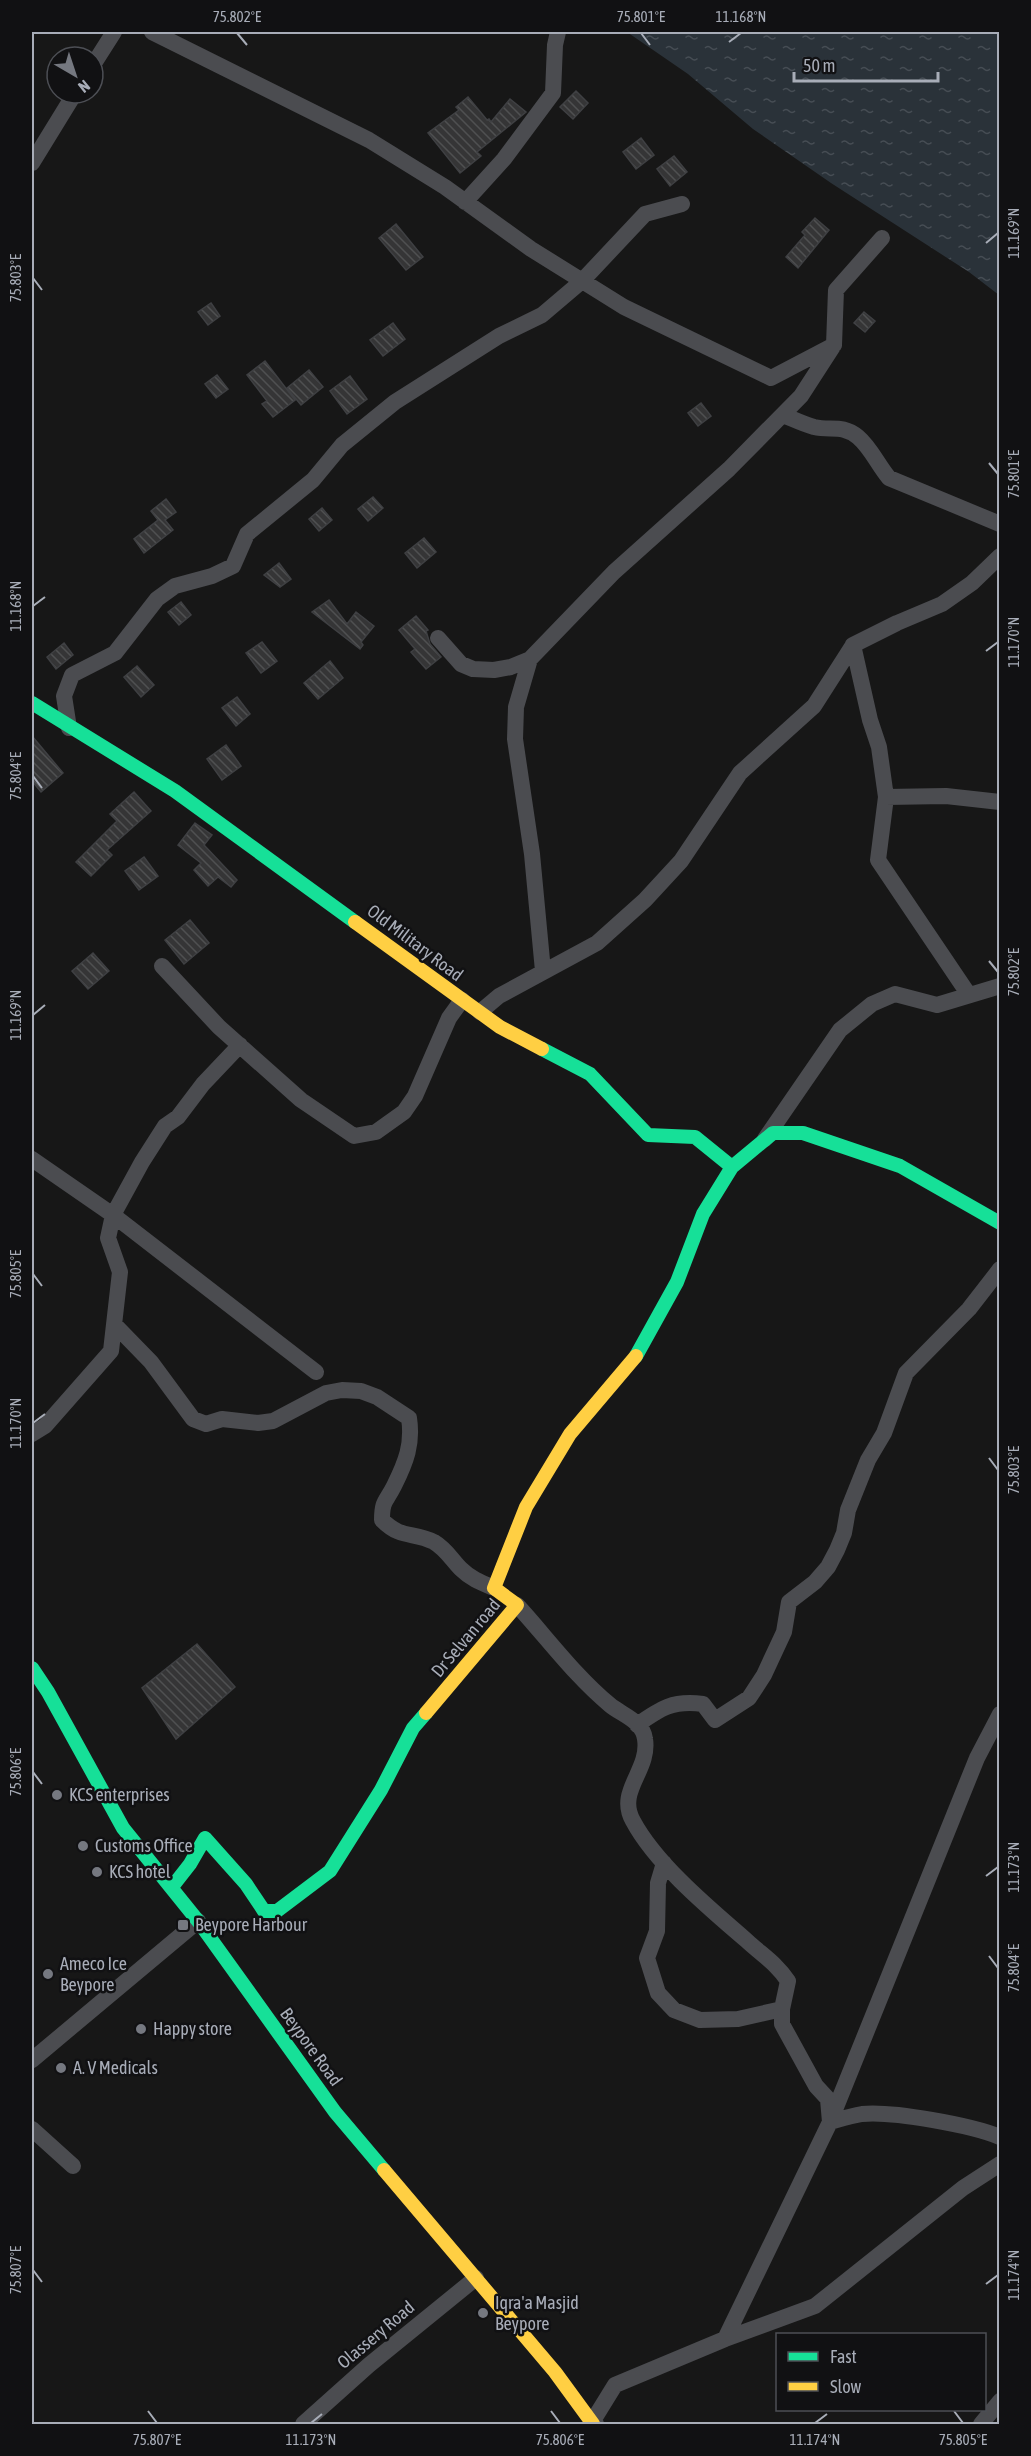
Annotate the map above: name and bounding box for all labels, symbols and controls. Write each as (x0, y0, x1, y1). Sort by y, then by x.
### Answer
text: 75.802°E (213, 8, 262, 25)
text: 75.801°E (617, 8, 666, 25)
text: 11.168°N (716, 8, 766, 25)
north arrow (45, 45, 105, 105)
scale bar (794, 45, 938, 83)
text: 50 m (803, 55, 835, 76)
text: N (75, 77, 94, 97)
text: 11.169°N (1005, 208, 1022, 258)
text: 75.803°E (7, 253, 24, 302)
text: 75.801°E (1005, 449, 1022, 498)
text: 11.168°N (7, 581, 24, 631)
text: 11.170°N (1005, 617, 1022, 667)
text: 75.804°E (7, 751, 24, 800)
street label: Old Military Road (363, 900, 467, 985)
text: 75.802°E (1005, 947, 1022, 996)
text: 11.169°N (7, 990, 24, 1040)
text: 75.805°E (7, 1249, 24, 1298)
text: 11.170°N (7, 1398, 24, 1448)
text: 75.803°E (1005, 1445, 1022, 1494)
street label: Dr Selvan road (427, 1594, 504, 1681)
text: 75.806°E (7, 1747, 24, 1796)
place label: KCS enterprises (69, 1784, 170, 1805)
marker: KCS enterprises (50, 1788, 64, 1802)
place label: Customs Office (95, 1835, 193, 1856)
marker: Customs Office (76, 1839, 90, 1853)
text: 11.173°N (1005, 1842, 1022, 1892)
place label: KCS hotel (109, 1861, 171, 1882)
marker: KCS hotel (90, 1865, 104, 1879)
place label: Beypore Harbour (195, 1914, 308, 1935)
marker: Beypore Harbour (176, 1918, 190, 1932)
text: 75.804°E (1005, 1943, 1022, 1992)
place label: Ameco Ice Beypore (60, 1953, 127, 1995)
marker: Ameco Ice Beypore (41, 1967, 55, 1981)
street label: Beypore Road (276, 2004, 347, 2090)
place label: Happy store (153, 2018, 232, 2039)
marker: Happy store (134, 2022, 148, 2036)
place label: A. V Medicals (73, 2057, 158, 2078)
marker: A. V Medicals (54, 2061, 68, 2075)
text: 75.807°E (7, 2245, 24, 2294)
text: 11.174°N (1005, 2250, 1022, 2300)
place label: Iqra'a Masjid Beypore (495, 2292, 579, 2334)
street label: Olassery Road (333, 2296, 418, 2373)
marker: Iqra'a Masjid Beypore (476, 2306, 490, 2320)
legend (776, 2333, 986, 2411)
text: Fast (830, 2346, 857, 2367)
text: Slow (830, 2376, 861, 2397)
text: 75.807°E (133, 2431, 182, 2448)
text: 11.173°N (286, 2431, 336, 2448)
text: 75.806°E (536, 2431, 585, 2448)
text: 11.174°N (790, 2431, 840, 2448)
text: 75.805°E (939, 2431, 988, 2448)

